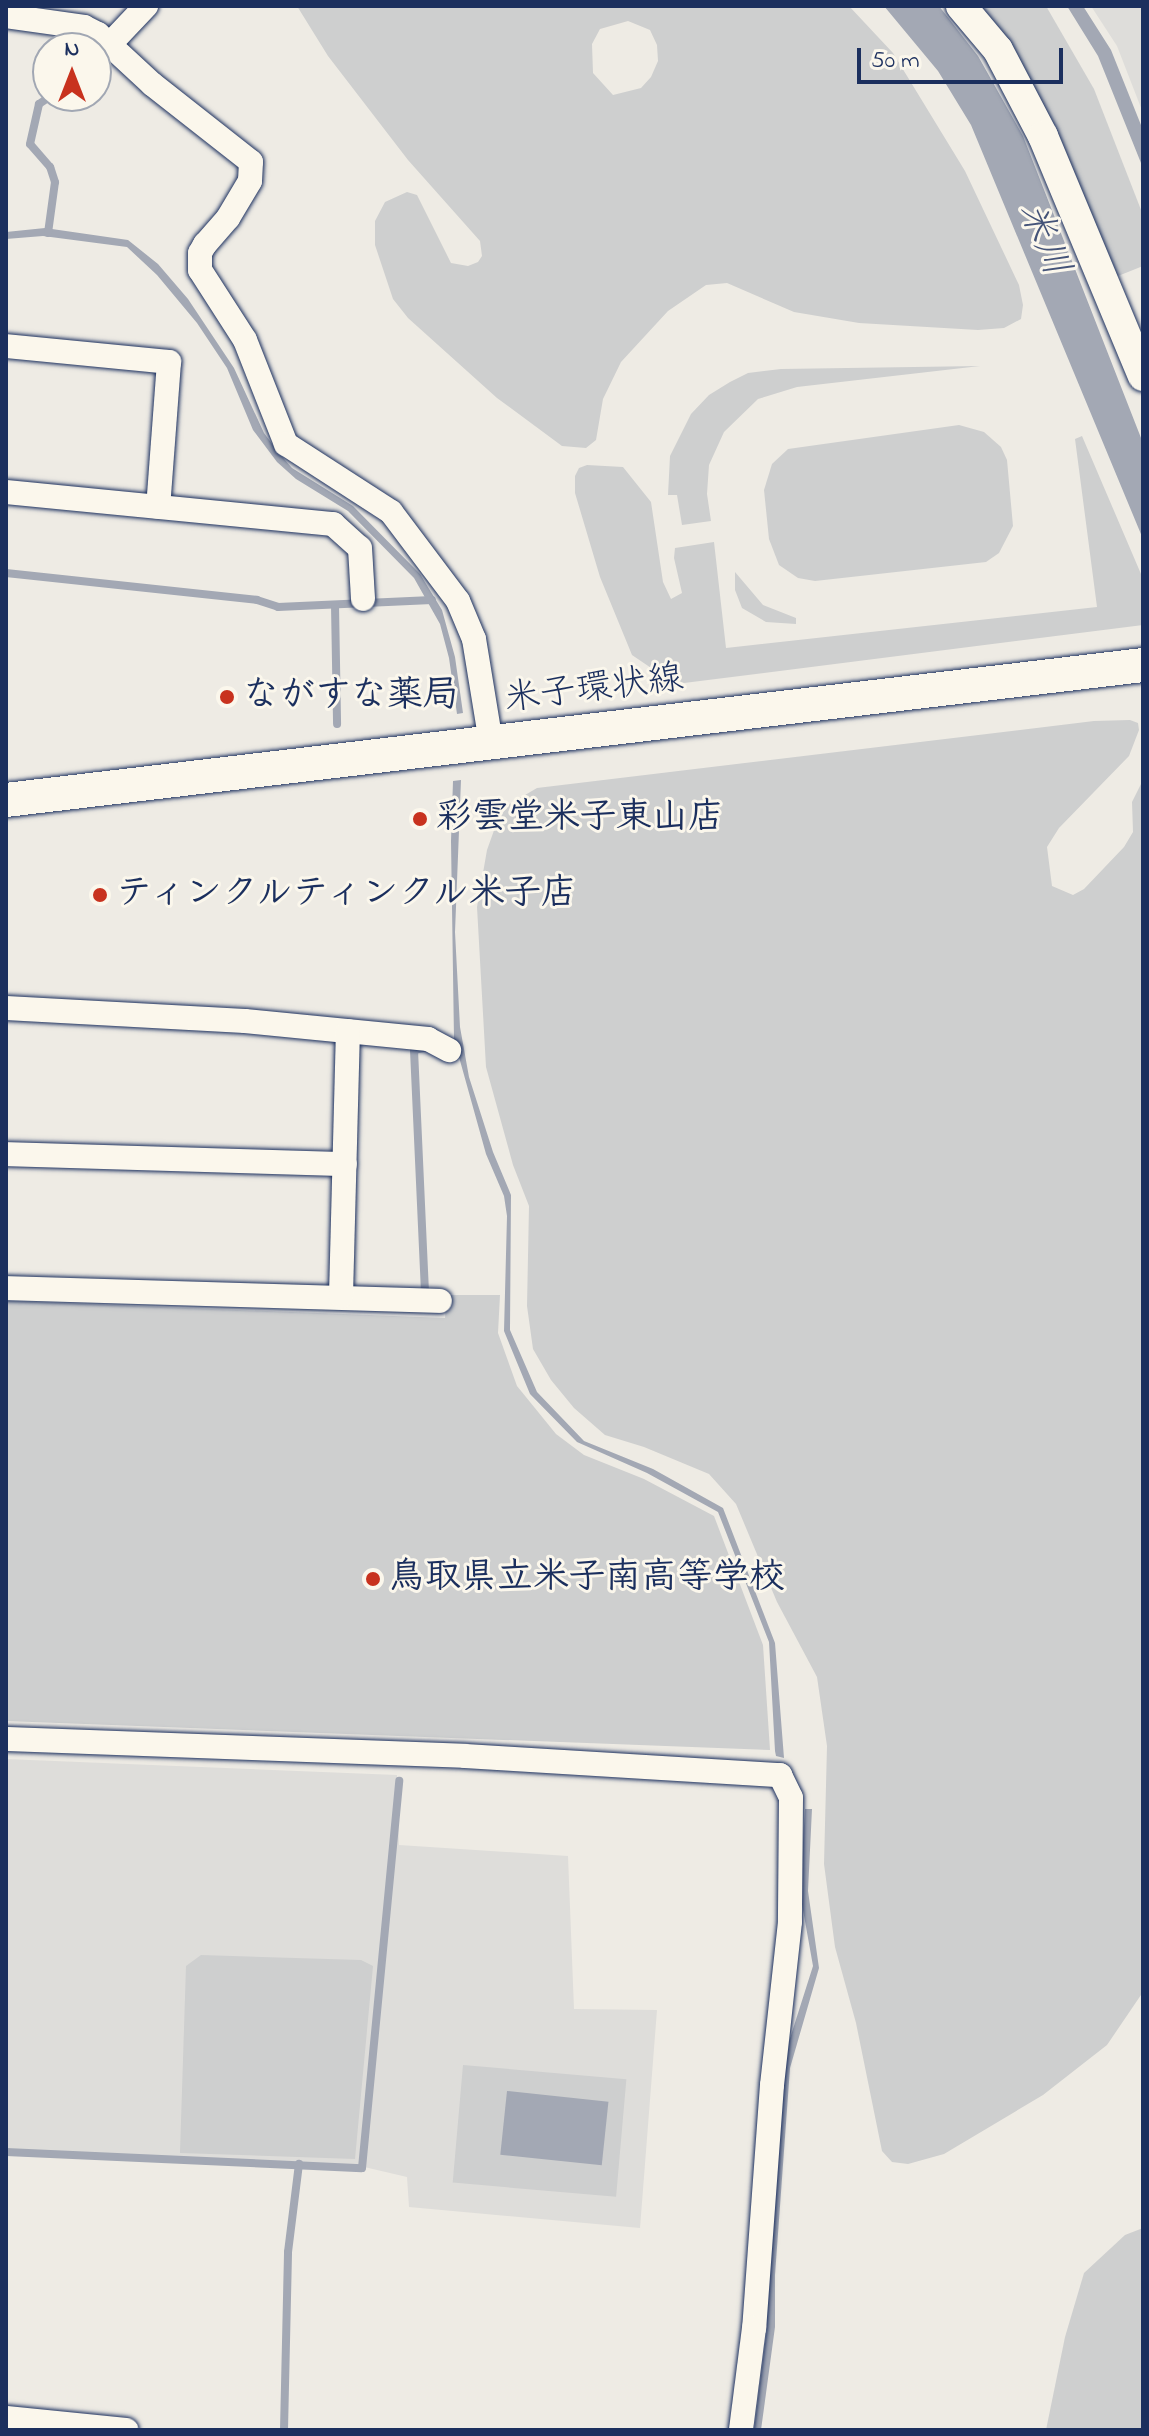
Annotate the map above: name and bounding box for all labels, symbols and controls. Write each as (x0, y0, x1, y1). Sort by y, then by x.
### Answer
north arrow (32, 32, 112, 112)
scale bar (861, 32, 1067, 82)
text: N (65, 34, 79, 66)
text: 50 m (871, 44, 920, 79)
water label: 米川 (1007, 196, 1077, 284)
street label: 米子環状線 (502, 658, 686, 722)
place label: ながすな薬局 (243, 675, 459, 719)
marker: ながすな薬局 (218, 688, 236, 706)
place label: 彩雲堂米子東山店 (436, 797, 724, 841)
marker: 彩雲堂米子東山店 (411, 810, 429, 828)
place label: ティンクルティンクル米子店 (116, 873, 584, 917)
marker: ティンクルティンクル米子店 (91, 886, 109, 904)
place label: 鳥取県立米子南高等学校 (389, 1557, 785, 1601)
marker: 鳥取県立米子南高等学校 (364, 1570, 382, 1588)

